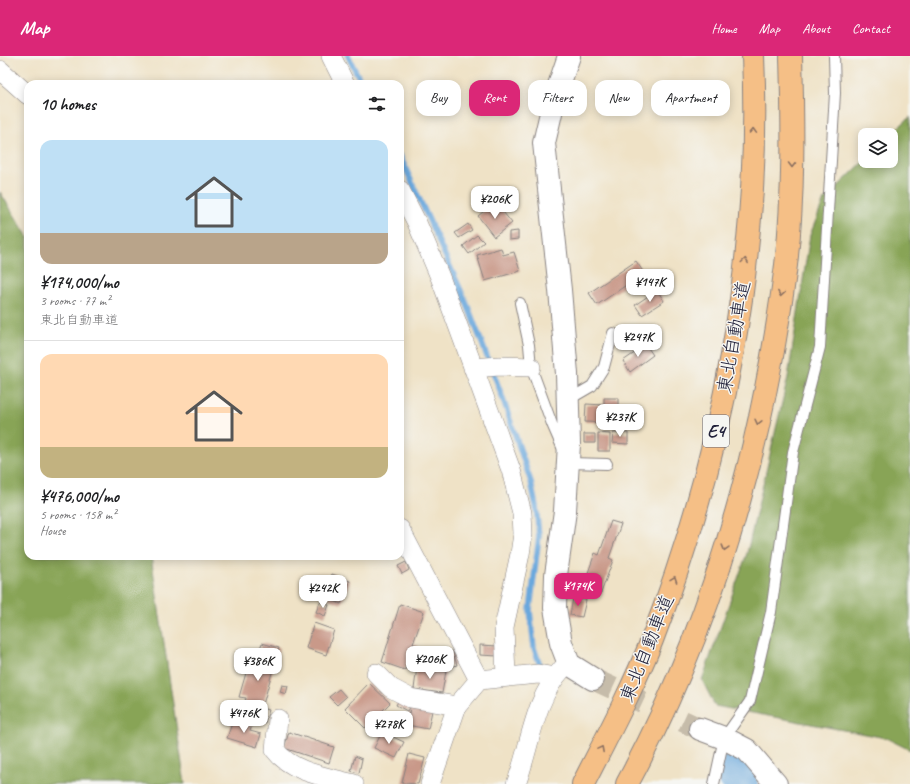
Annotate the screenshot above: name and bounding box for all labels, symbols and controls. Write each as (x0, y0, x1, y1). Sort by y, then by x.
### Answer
text: Map (20, 16, 50, 40)
text: Home (711, 20, 737, 37)
text: Map (759, 20, 780, 37)
text: About (802, 20, 830, 37)
text: Contact (852, 20, 890, 37)
chip: Buy (416, 80, 461, 116)
chip: Rent (469, 80, 520, 116)
chip: Filters (528, 80, 587, 116)
chip: New (595, 80, 643, 116)
chip: Apartment (651, 80, 730, 116)
icon: filters (366, 93, 388, 115)
text: 10 homes (40, 94, 96, 115)
one-way arrow (749, 128, 757, 134)
map controls (858, 128, 898, 168)
button: layers (858, 128, 898, 168)
one-way arrow (788, 162, 796, 168)
icon: home (178, 166, 250, 238)
pin: ¥206K (467, 186, 523, 220)
text: ¥206K (480, 191, 510, 207)
one-way arrow (741, 258, 750, 264)
pin: ¥147K (622, 269, 678, 303)
text: ¥174,000/mo (40, 272, 119, 293)
text: ¥147K (635, 274, 665, 290)
street label: 東北自動車道 (712, 279, 756, 395)
one-way arrow (777, 291, 786, 298)
text: 3 rooms · 77 m² (40, 293, 110, 309)
text: 東北自動車道 (40, 312, 118, 328)
pin: ¥247K (610, 324, 666, 358)
text: ¥247K (623, 329, 653, 345)
icon: home (178, 380, 250, 452)
pin: ¥237K (592, 404, 648, 438)
text: ¥237K (605, 409, 635, 425)
road number: E4 (703, 415, 729, 447)
one-way arrow (754, 418, 763, 425)
text: ¥476,000/mo (40, 486, 119, 507)
text: 5 rooms · 158 m² (40, 507, 116, 523)
text: House (40, 523, 65, 539)
one-way arrow (721, 544, 730, 551)
pin: ¥174K (550, 573, 606, 607)
pin: ¥242K (295, 575, 351, 609)
one-way arrow (670, 575, 678, 582)
text: ¥174K (563, 578, 593, 594)
text: ¥242K (308, 580, 338, 596)
street label: 東北自動車道 (614, 591, 679, 706)
pin: ¥206K (402, 646, 458, 680)
pin: ¥386K (230, 648, 286, 682)
text: ¥206K (415, 651, 445, 667)
text: ¥386K (243, 653, 273, 669)
pin: ¥476K (216, 700, 272, 734)
text: ¥476K (229, 705, 259, 721)
pin: ¥278K (361, 711, 417, 745)
text: ¥278K (374, 716, 404, 732)
one-way arrow (596, 746, 604, 754)

